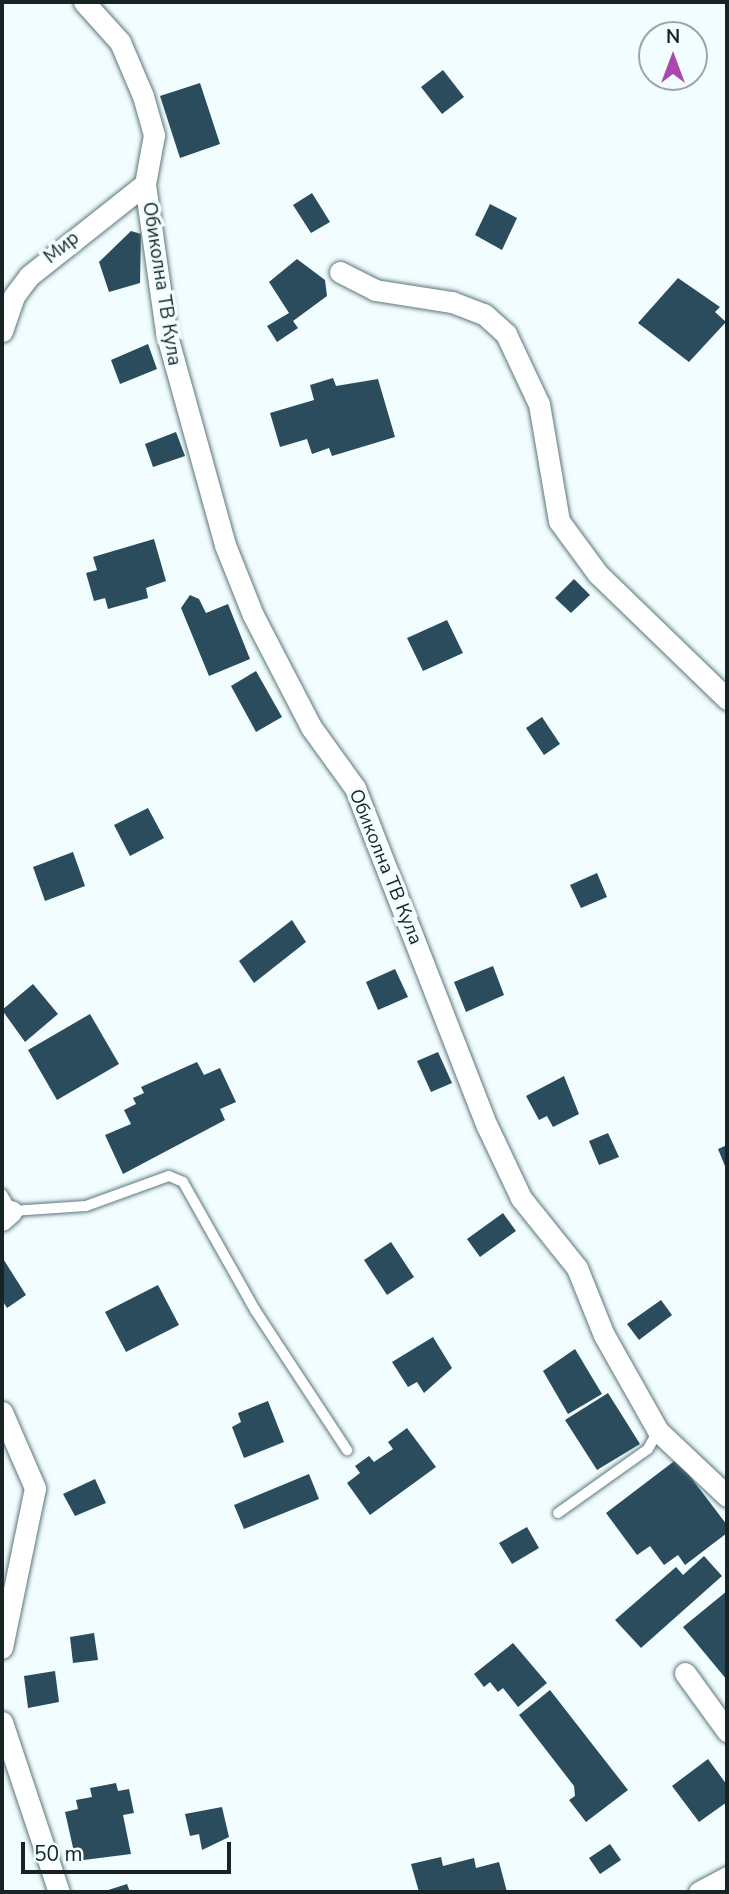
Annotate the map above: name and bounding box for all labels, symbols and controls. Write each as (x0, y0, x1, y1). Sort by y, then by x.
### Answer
north arrow (638, 21, 708, 91)
text: N (666, 24, 680, 50)
street label: Обиколна ТВ Кула (137, 200, 185, 368)
street label: Мир (40, 227, 84, 269)
street label: Обиколна ТВ Кула (343, 786, 427, 948)
scale bar (24, 1828, 234, 1872)
text: 50 m (34, 1840, 83, 1868)

